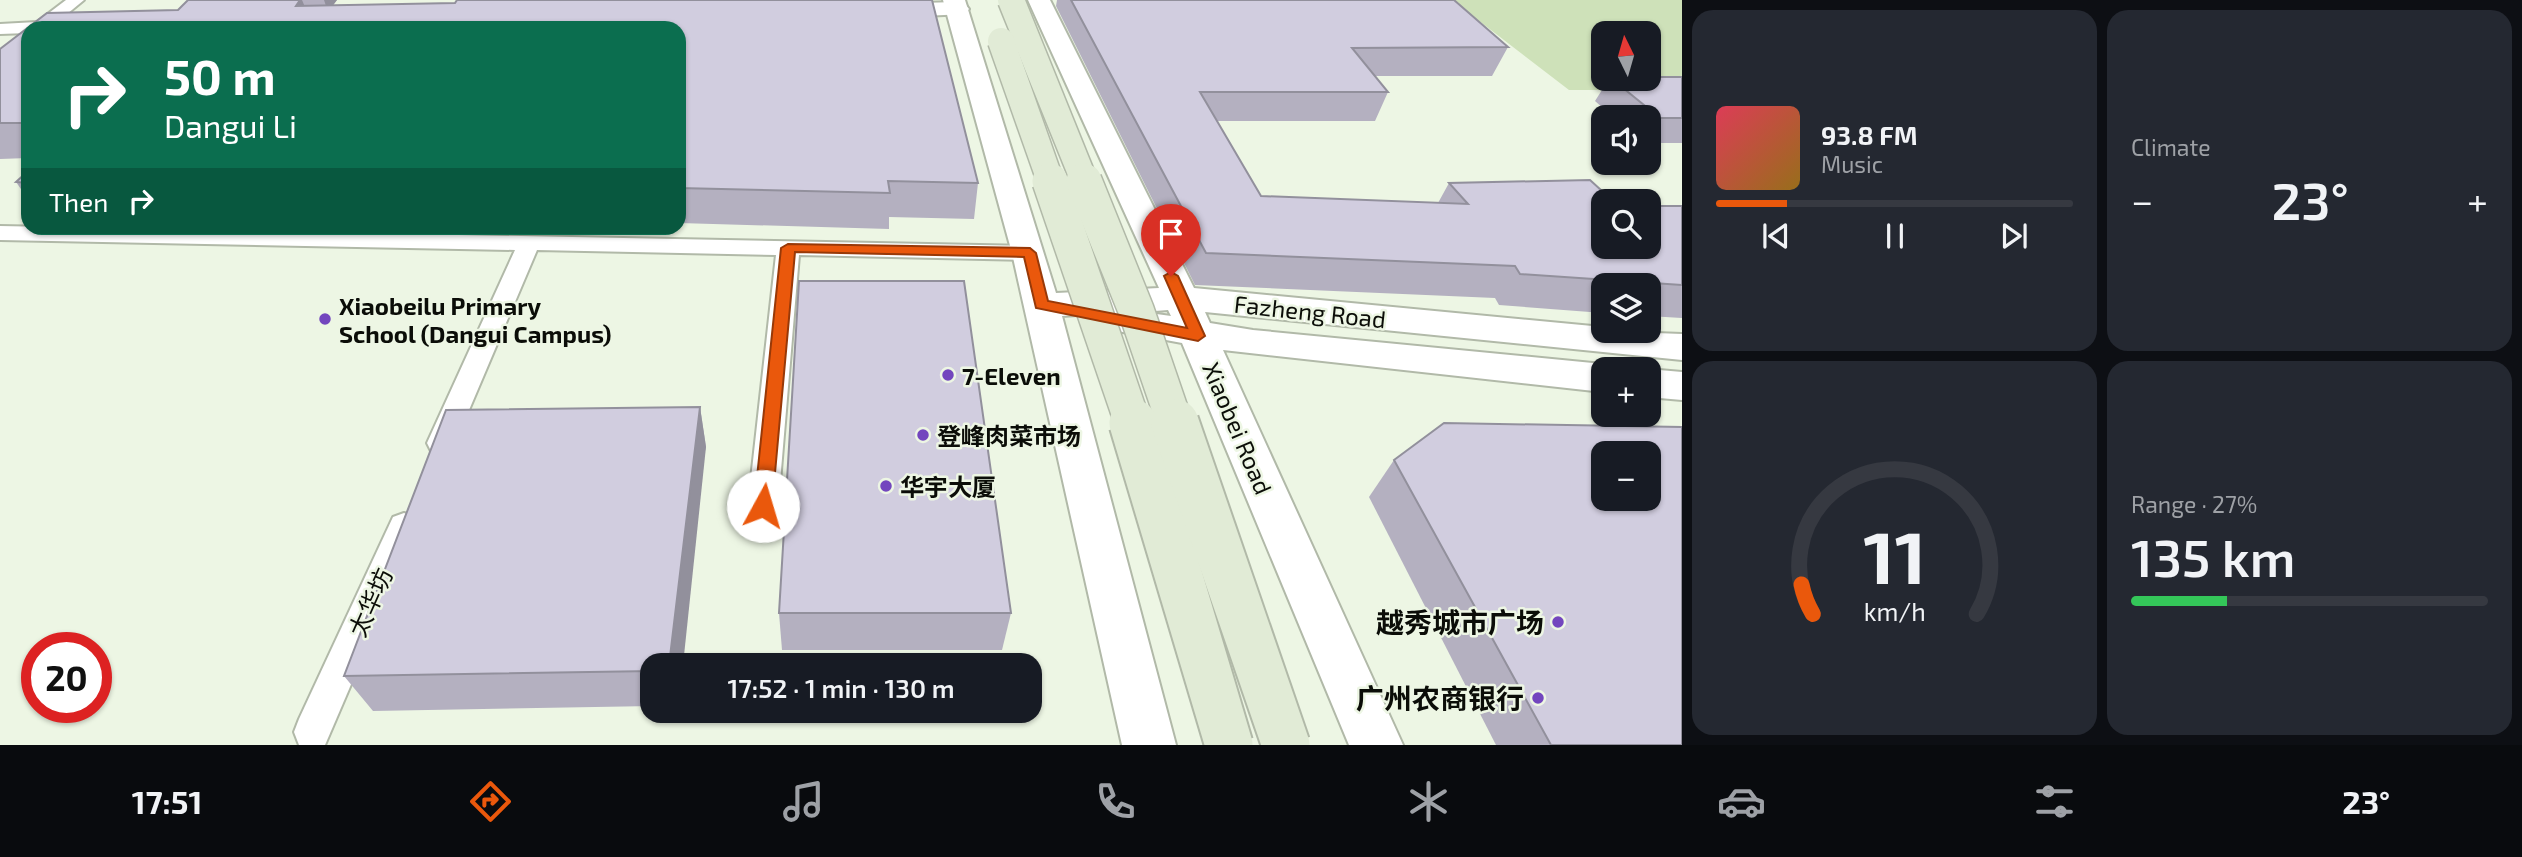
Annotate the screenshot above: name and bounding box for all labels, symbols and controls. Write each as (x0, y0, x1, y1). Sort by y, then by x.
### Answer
north arrow (1591, 21, 1661, 91)
map controls (1591, 21, 1661, 511)
text: 50 m (164, 46, 276, 105)
icon: right (49, 49, 140, 140)
button: sound (1591, 105, 1661, 175)
text: Dangui Li (164, 106, 297, 144)
text: 93.8 FM (1821, 119, 1918, 150)
text: Climate (2131, 133, 2211, 161)
text: Music (1821, 150, 1883, 178)
text: 23° (2271, 168, 2349, 230)
text: − (2131, 177, 2153, 223)
text: + (2467, 177, 2488, 223)
icon: right (122, 182, 160, 220)
text: Then (49, 186, 108, 217)
button: search (1591, 189, 1661, 259)
pin (1141, 204, 1201, 276)
icon: arrive (1152, 215, 1190, 253)
icon: previous (1757, 217, 1795, 255)
icon: pause (1876, 217, 1914, 255)
icon: next (1995, 217, 2033, 255)
button: layers (1591, 273, 1661, 343)
street label: Fazheng Road (1233, 289, 1387, 333)
place label: Xiaobeilu Primary School (Dangui Campus) (339, 291, 612, 348)
marker: Xiaobeilu Primary School (Dangui Campus) (317, 311, 333, 327)
button: + (1591, 357, 1661, 427)
street label: Xiaobei Road (1197, 358, 1279, 498)
place label: 7-Eleven (962, 361, 1061, 390)
marker: 7-Eleven (940, 367, 956, 383)
place label: 登峰肉菜市场 (937, 421, 1081, 450)
marker: 登峰肉菜市场 (915, 427, 931, 443)
button: − (1591, 441, 1661, 511)
position arrow (726, 469, 800, 543)
place label: 华宇大厦 (900, 472, 996, 501)
marker: 华宇大厦 (878, 478, 894, 494)
text: Range · 27% (2131, 490, 2257, 518)
text: 11 (1863, 511, 1926, 599)
text: 135 km (2131, 525, 2295, 587)
street label: 太华坊 (342, 563, 398, 641)
text: km/h (1863, 596, 1926, 626)
place label: 越秀城市广场 (1376, 605, 1544, 639)
marker: 越秀城市广场 (1550, 614, 1566, 630)
speed limit sign: 20 (21, 632, 112, 723)
text: 17:52 · 1 min · 130 m (727, 672, 955, 703)
place label: 广州农商银行 (1356, 681, 1524, 715)
marker: 广州农商银行 (1530, 690, 1546, 706)
icon: directions (466, 777, 515, 826)
icon: music (779, 777, 828, 826)
icon: phone (1091, 777, 1140, 826)
icon: climate (1404, 777, 1453, 826)
icon: car (1717, 777, 1766, 826)
icon: filters (2030, 777, 2079, 826)
text: 17:51 (132, 782, 202, 820)
text: 23° (2342, 782, 2390, 820)

